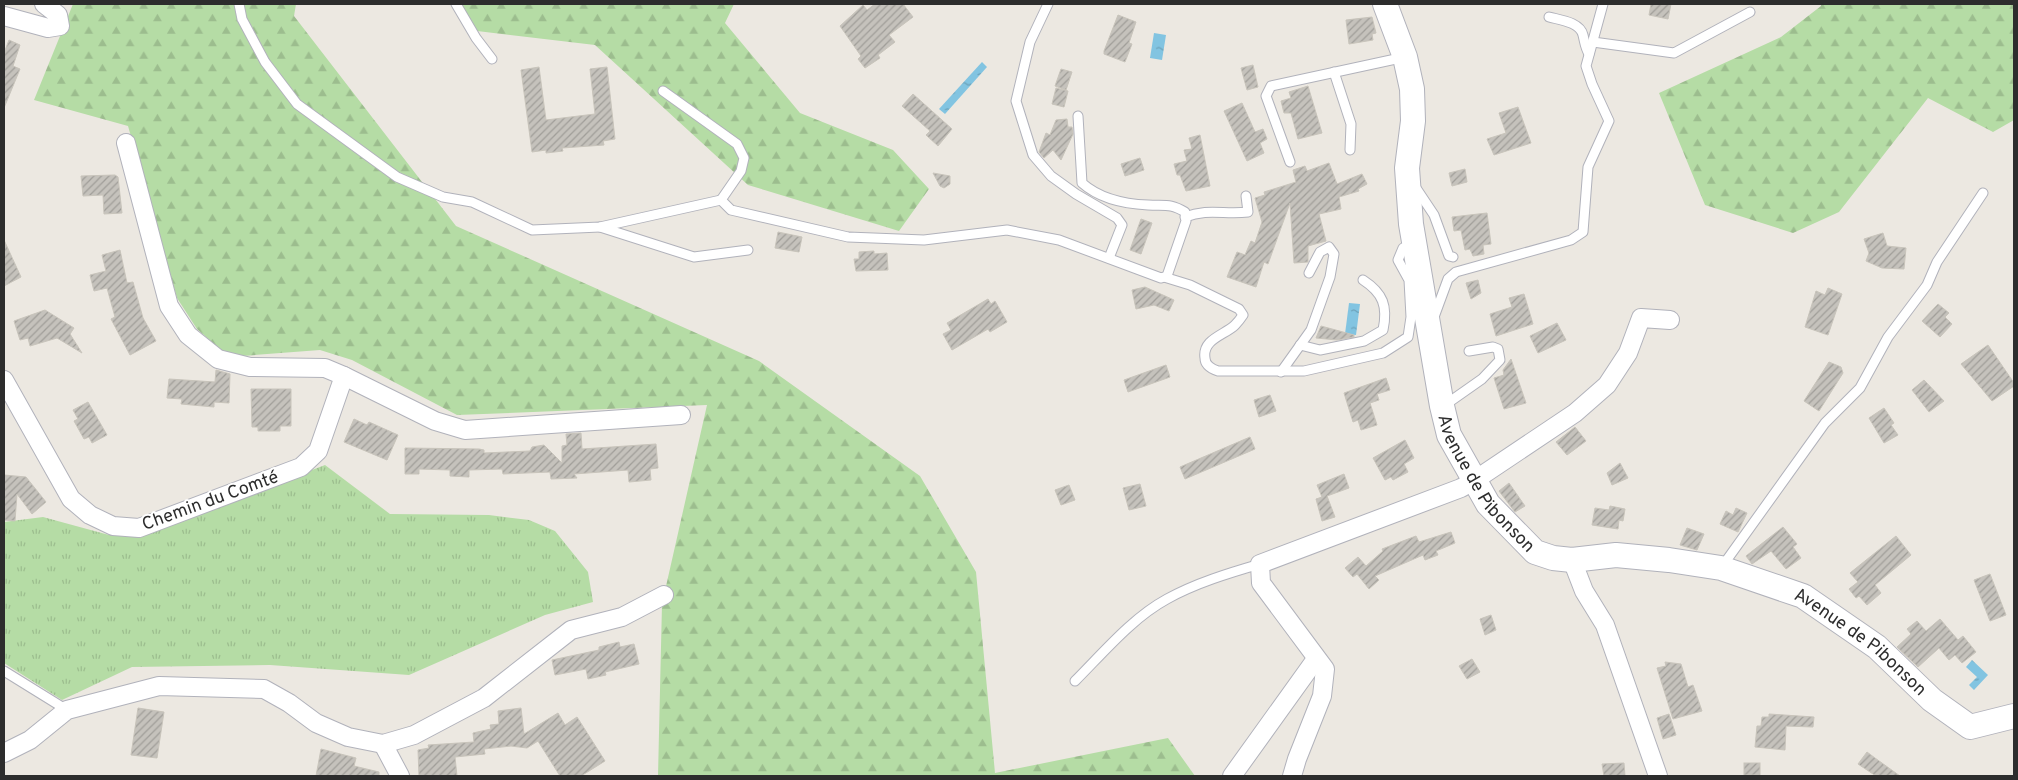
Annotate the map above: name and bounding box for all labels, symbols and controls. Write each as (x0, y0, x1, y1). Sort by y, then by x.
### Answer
street label: Avenue de Pibonson (1431, 412, 1539, 558)
street label: Chemin du Comté (139, 466, 282, 537)
street label: Avenue de Pibonson (1791, 584, 1931, 702)

